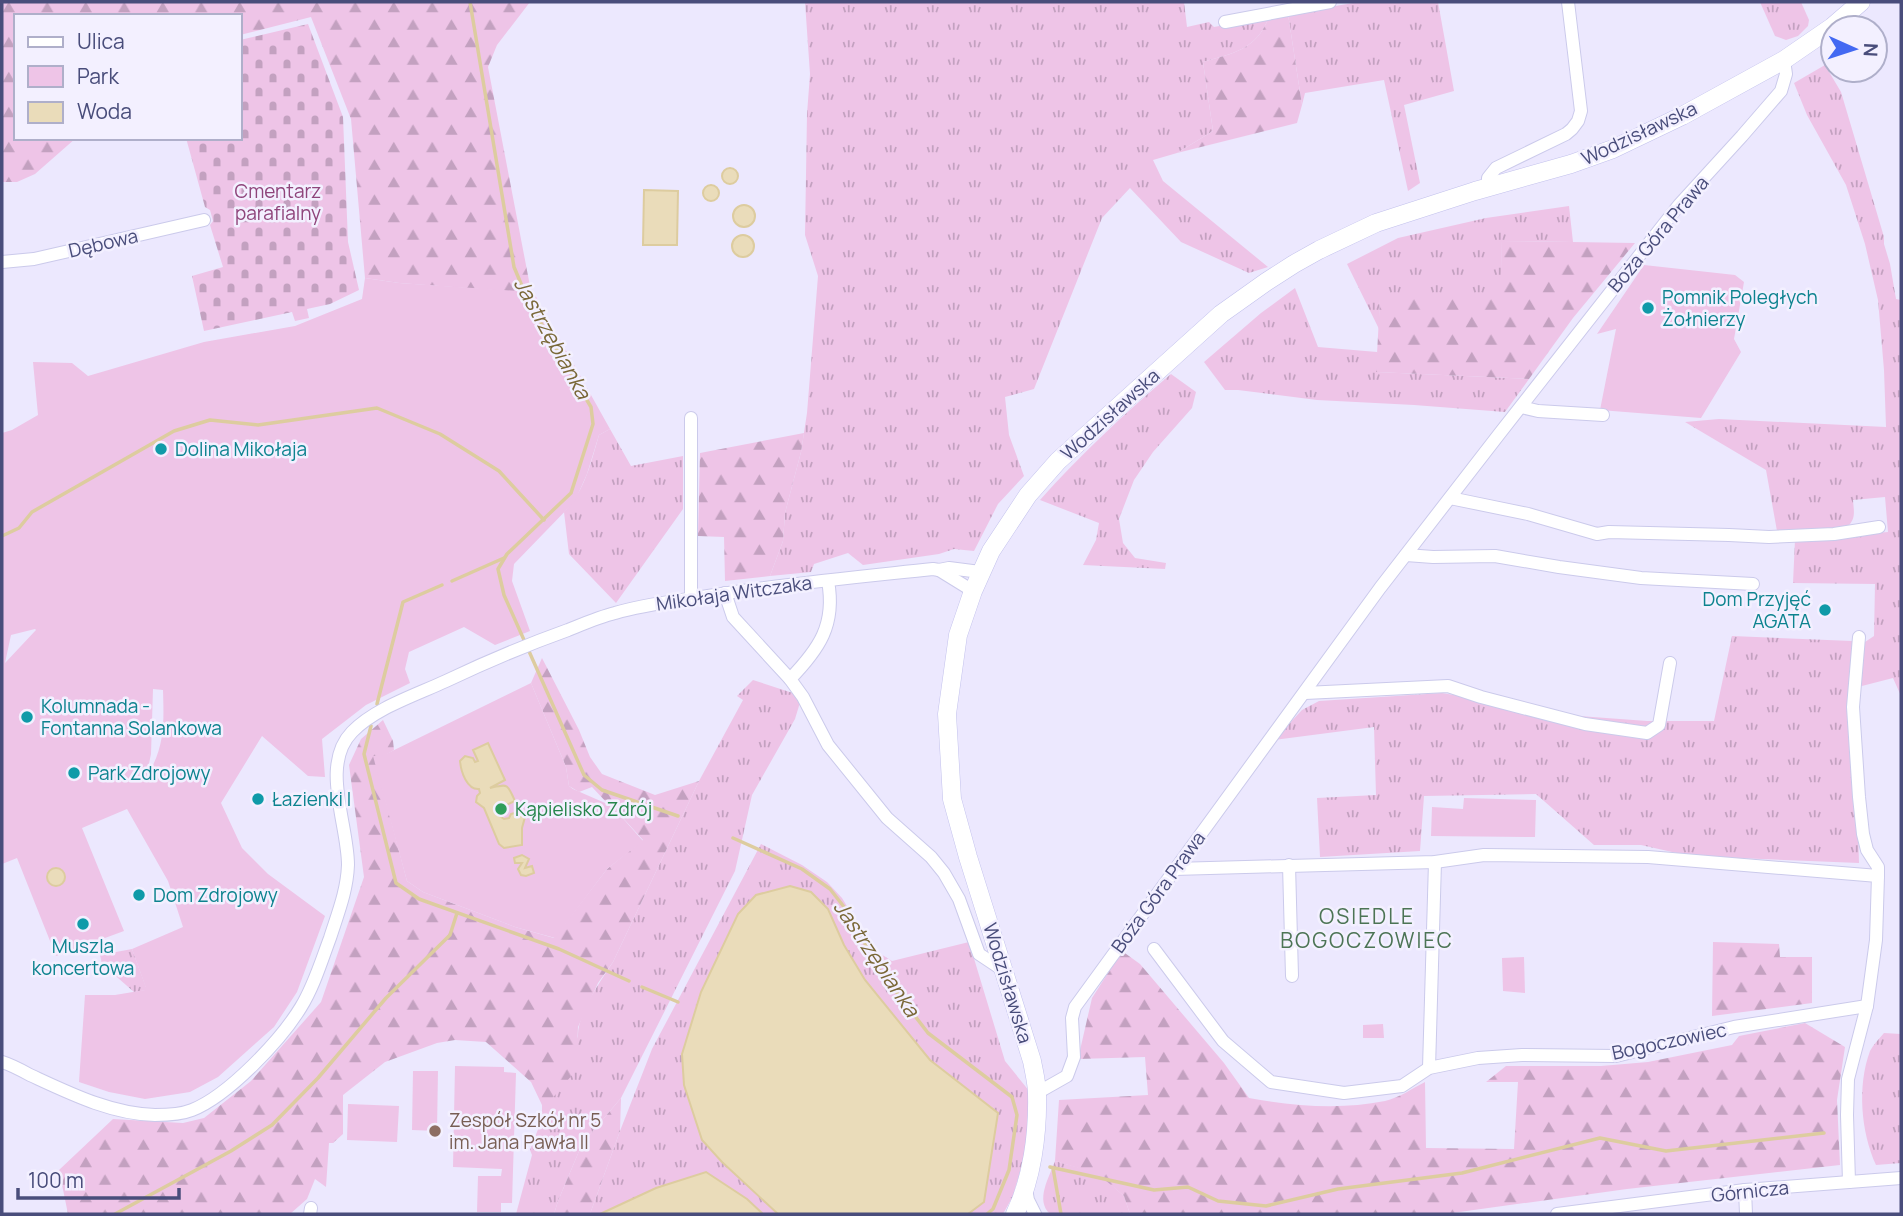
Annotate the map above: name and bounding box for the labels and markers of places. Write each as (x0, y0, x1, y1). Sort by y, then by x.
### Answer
place label: Pomnik Poległych Żołnierzy (1662, 284, 1818, 332)
marker: Pomnik Poległych Żołnierzy (1640, 300, 1656, 316)
place label: Dolina Mikołaja (175, 436, 307, 462)
marker: Dolina Mikołaja (153, 441, 169, 457)
place label: Dom Przyjęć AGATA (1703, 586, 1811, 634)
marker: Dom Przyjęć AGATA (1817, 602, 1833, 618)
place label: Kolumnada - Fontanna Solankowa (41, 693, 222, 741)
marker: Kolumnada - Fontanna Solankowa (19, 709, 35, 725)
place label: Park Zdrojowy (88, 760, 211, 786)
marker: Park Zdrojowy (66, 765, 82, 781)
place label: Łazienki I (272, 786, 351, 812)
marker: Łazienki I (250, 791, 266, 807)
place label: Kąpielisko Zdrój (515, 796, 652, 822)
marker: Kąpielisko Zdrój (493, 801, 509, 817)
place label: Dom Zdrojowy (153, 882, 278, 908)
marker: Dom Zdrojowy (131, 887, 147, 903)
marker: Muszla koncertowa (75, 916, 91, 932)
place label: Muszla koncertowa (32, 933, 134, 981)
place label: Zespół Szkół nr 5 im. Jana Pawła II (449, 1107, 601, 1155)
marker: Zespół Szkół nr 5 im. Jana Pawła II (427, 1123, 443, 1139)

